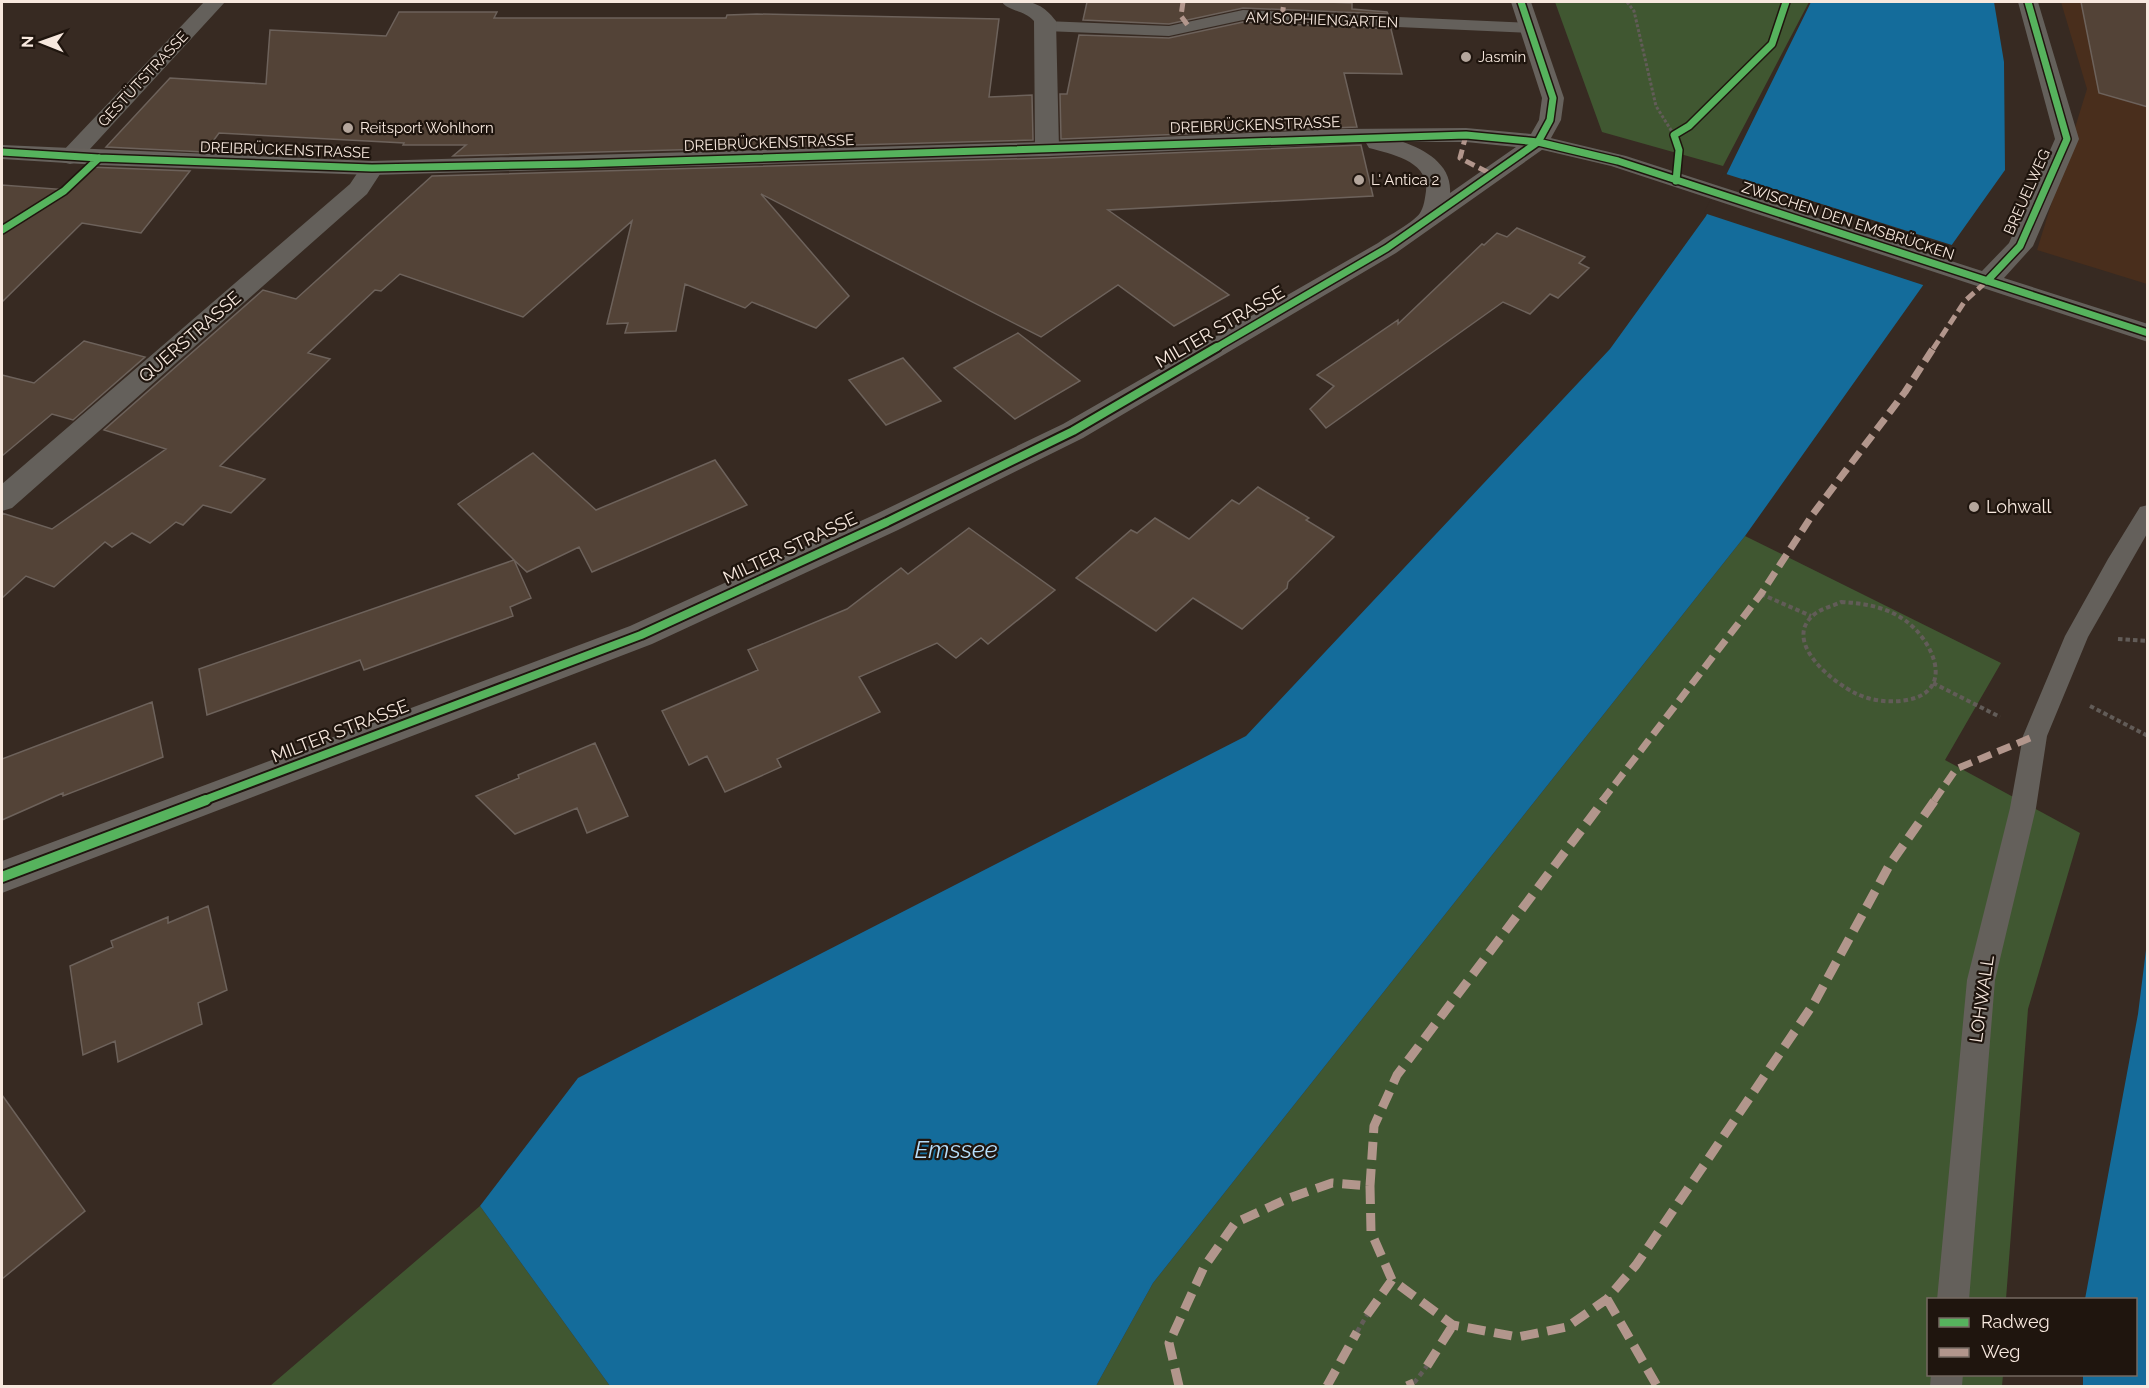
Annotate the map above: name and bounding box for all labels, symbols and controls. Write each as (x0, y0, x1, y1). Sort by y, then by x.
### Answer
street label: AM SOPHIENGARTEN (1245, 8, 1399, 32)
north arrow (12, 12, 72, 72)
street label: GESTÜTSTRASSE (93, 27, 192, 130)
text: N (18, 35, 37, 48)
place label: Jasmin (1478, 48, 1526, 66)
marker: Jasmin (1459, 50, 1473, 64)
street label: DREIBRÜCKENSTRASSE (1169, 112, 1340, 137)
place label: Reitsport Wohlhorn (360, 119, 494, 137)
marker: Reitsport Wohlhorn (341, 121, 355, 135)
street label: DREIBRÜCKENSTRASSE (683, 130, 854, 155)
street label: DREIBRÜCKENSTRASSE (200, 137, 371, 162)
street label: BREUELWEG (2000, 146, 2054, 238)
place label: L' Antica 2 (1371, 171, 1440, 189)
marker: L' Antica 2 (1352, 173, 1366, 187)
street label: ZWISCHEN DEN EMSBRÜCKEN (1740, 177, 1957, 264)
street label: MILTER STRASSE (1152, 281, 1288, 372)
street label: QUERSTRASSE (134, 287, 245, 387)
place label: Lohwall (1986, 496, 2051, 517)
marker: Lohwall (1967, 500, 1981, 514)
street label: MILTER STRASSE (719, 507, 860, 588)
street label: MILTER STRASSE (268, 695, 411, 766)
street label: LOHWALL (1965, 954, 1998, 1044)
water label: Emssee (914, 1135, 998, 1164)
legend (1927, 1298, 2137, 1376)
text: Radweg (1981, 1311, 2050, 1332)
text: Weg (1981, 1341, 2020, 1362)

